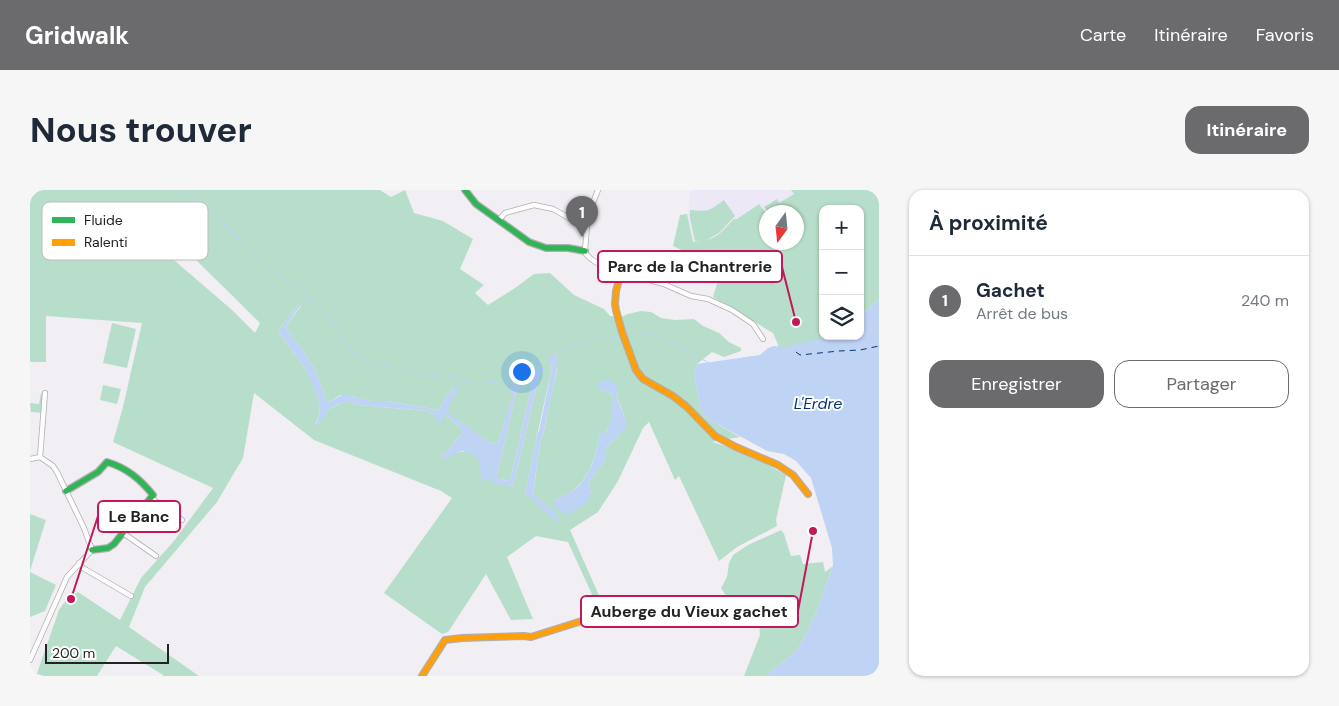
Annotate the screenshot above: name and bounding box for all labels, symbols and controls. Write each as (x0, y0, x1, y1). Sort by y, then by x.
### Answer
text: Gridwalk (25, 20, 129, 51)
text: Carte (1080, 23, 1126, 47)
text: Itinéraire (1154, 23, 1228, 47)
text: Favoris (1256, 23, 1314, 47)
button: Itinéraire (1185, 106, 1309, 154)
text: Nous trouver (30, 107, 252, 153)
pin: 1 (566, 196, 598, 237)
legend (42, 202, 208, 260)
north arrow (759, 205, 804, 250)
map controls (819, 205, 864, 340)
button: + (819, 205, 864, 250)
text: À proximité (929, 209, 1048, 237)
text: Fluide (84, 211, 123, 229)
text: Ralenti (84, 233, 128, 251)
button: − (819, 250, 864, 295)
callout: Parc de la Chantrerie (598, 251, 782, 282)
text: Parc de la Chantrerie (608, 256, 772, 277)
text: Gachet (976, 278, 1045, 303)
text: 1 (942, 290, 948, 311)
text: 240 m (1241, 290, 1289, 311)
button: layers (819, 295, 864, 340)
text: Arrêt de bus (976, 303, 1068, 324)
your location (509, 359, 535, 385)
button: Enregistrer (929, 360, 1104, 408)
button: Partager (1114, 360, 1289, 408)
water label: L'Erdre (794, 393, 842, 414)
callout: Le Banc (98, 501, 180, 532)
text: Le Banc (108, 506, 170, 527)
callout: Auberge du Vieux gachet (581, 596, 798, 627)
text: Auberge du Vieux gachet (590, 601, 788, 622)
scale bar (45, 641, 169, 664)
text: 200 m (52, 644, 95, 662)

